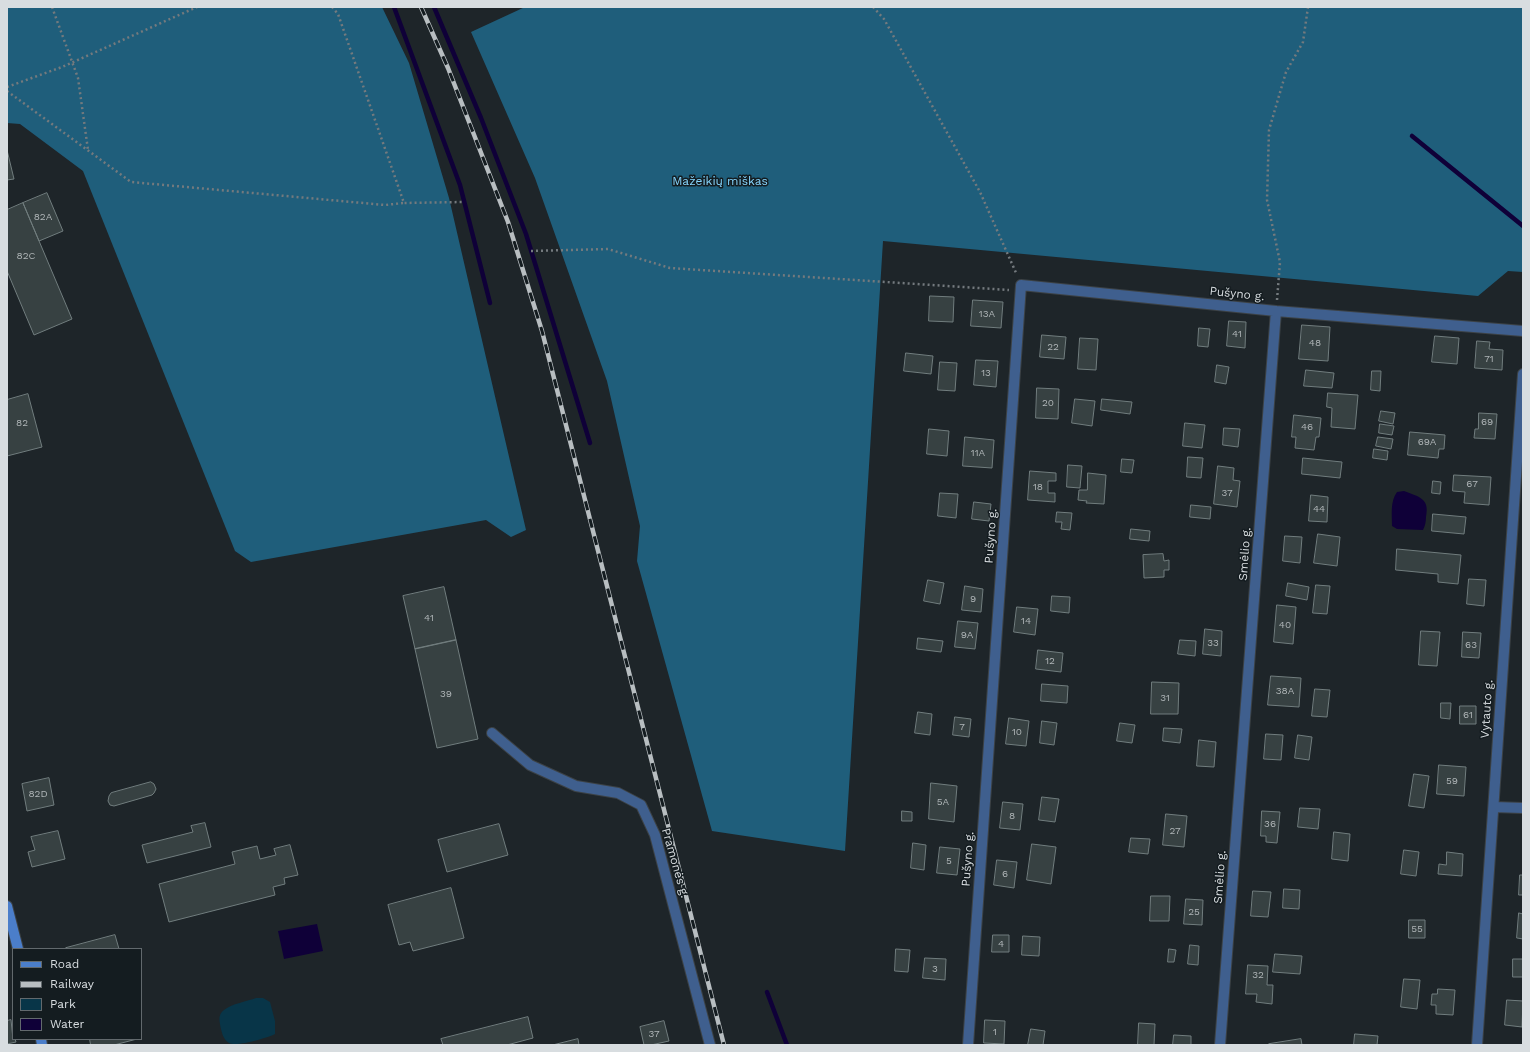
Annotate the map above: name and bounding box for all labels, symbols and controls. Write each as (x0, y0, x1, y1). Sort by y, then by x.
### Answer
park label: Mažeikių miškas (672, 174, 768, 188)
house number: 82A (34, 211, 52, 223)
house number: 82C (17, 250, 35, 262)
street label: Pušyno g. (1209, 284, 1265, 304)
house number: 13A (979, 308, 995, 320)
house number: 41 (1232, 328, 1242, 340)
house number: 48 (1309, 337, 1321, 349)
house number: 22 (1047, 341, 1059, 353)
house number: 71 (1484, 353, 1494, 365)
house number: 13 (981, 367, 991, 379)
house number: 20 (1042, 397, 1054, 409)
house number: 69 (1481, 416, 1493, 428)
house number: 82 (16, 417, 28, 429)
house number: 46 (1301, 421, 1313, 433)
house number: 69A (1418, 436, 1436, 448)
house number: 11A (971, 447, 985, 459)
house number: 67 (1466, 478, 1478, 490)
house number: 18 (1033, 481, 1043, 493)
house number: 37 (1221, 487, 1233, 499)
house number: 44 (1313, 503, 1325, 515)
street label: Pušyno g. (982, 508, 1000, 564)
street label: Smėlio g. (1236, 527, 1254, 581)
house number: 9 (970, 593, 976, 605)
house number: 41 (424, 612, 434, 624)
house number: 14 (1021, 615, 1031, 627)
house number: 40 (1279, 619, 1291, 631)
house number: 9A (961, 629, 973, 641)
house number: 33 (1207, 637, 1219, 649)
house number: 63 (1465, 639, 1477, 651)
house number: 12 (1045, 655, 1055, 667)
street label: Vytauto g. (1478, 679, 1496, 739)
house number: 38A (1276, 685, 1294, 697)
house number: 39 (440, 688, 452, 700)
house number: 31 (1160, 692, 1170, 704)
house number: 61 (1463, 709, 1473, 721)
house number: 7 (959, 721, 965, 733)
house number: 10 (1012, 726, 1022, 738)
house number: 59 (1446, 775, 1458, 787)
house number: 82D (28, 788, 48, 800)
house number: 5A (937, 796, 949, 808)
house number: 8 (1009, 810, 1015, 822)
house number: 36 (1264, 818, 1276, 830)
house number: 27 (1169, 825, 1181, 837)
street label: Pramonės g. (658, 826, 692, 900)
street label: Pušyno g. (959, 831, 977, 887)
street label: Smėlio g. (1211, 850, 1229, 904)
house number: 5 (946, 855, 952, 867)
house number: 6 (1002, 868, 1008, 880)
house number: 25 (1188, 906, 1200, 918)
house number: 55 (1411, 923, 1423, 935)
house number: 4 (998, 938, 1004, 950)
legend (12, 948, 142, 1040)
text: Road (50, 957, 79, 971)
house number: 3 (932, 963, 938, 975)
house number: 32 (1252, 969, 1264, 981)
text: Railway (50, 977, 94, 991)
text: Park (50, 997, 76, 1011)
text: Water (50, 1017, 84, 1031)
house number: 1 (993, 1026, 997, 1038)
house number: 37 (648, 1028, 660, 1040)

